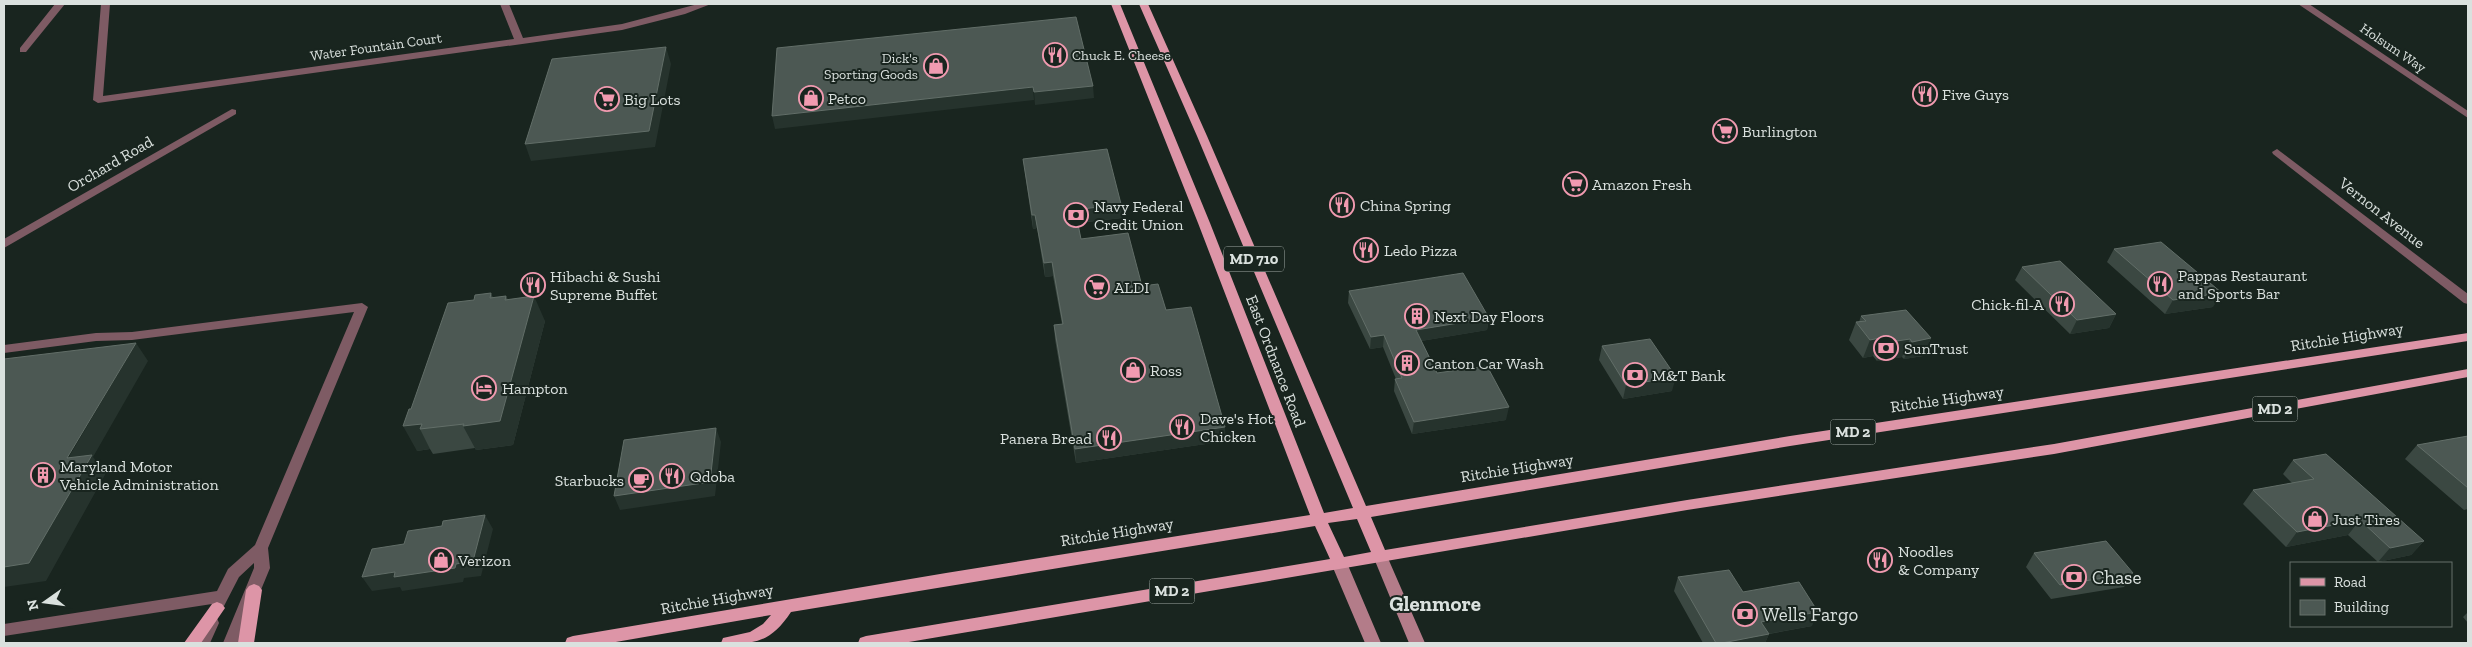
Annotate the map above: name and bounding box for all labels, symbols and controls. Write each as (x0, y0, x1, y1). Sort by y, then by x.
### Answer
street label: Holsum Way (2357, 20, 2430, 77)
street label: Water Fountain Court (309, 29, 444, 65)
restaurant icon: Chuck E. Cheese (1042, 42, 1068, 68)
place label: Chuck E. Cheese (1072, 47, 1171, 64)
place label: Dick's Sporting Goods (824, 50, 918, 83)
shop icon: Dick's Sporting Goods (923, 53, 949, 79)
restaurant icon: Five Guys (1912, 81, 1938, 107)
shop icon: Petco (798, 85, 824, 111)
place label: Five Guys (1942, 85, 2009, 104)
supermarket icon: Big Lots (594, 86, 620, 112)
place label: Petco (828, 89, 866, 108)
place label: Big Lots (624, 90, 680, 109)
supermarket icon: Burlington (1712, 118, 1738, 144)
place label: Burlington (1742, 122, 1818, 141)
street label: Orchard Road (64, 132, 156, 196)
supermarket icon: Amazon Fresh (1562, 171, 1588, 197)
street label: Vernon Avenue (2334, 173, 2429, 252)
place label: Amazon Fresh (1592, 175, 1692, 194)
restaurant icon: China Spring (1329, 192, 1355, 218)
place label: China Spring (1360, 196, 1451, 215)
place label: Navy Federal Credit Union (1094, 197, 1184, 234)
bank icon: Navy Federal Credit Union (1063, 202, 1089, 228)
restaurant icon: Ledo Pizza (1353, 237, 1379, 263)
place label: Ledo Pizza (1384, 241, 1457, 260)
road number: MD 710 (1224, 246, 1284, 272)
place label: Pappas Restaurant and Sports Bar (2178, 266, 2307, 303)
place label: Hibachi & Sushi Supreme Buffet (550, 267, 661, 304)
restaurant icon: Pappas Restaurant and Sports Bar (2147, 271, 2173, 297)
restaurant icon: Hibachi & Sushi Supreme Buffet (520, 272, 546, 298)
supermarket icon: ALDI (1084, 274, 1110, 300)
place label: ALDI (1114, 278, 1149, 297)
restaurant icon: Chick-fil-A (2049, 291, 2075, 317)
street label: East Ordnance Road (1242, 292, 1310, 430)
place label: Chick-fil-A (1971, 295, 2045, 314)
building icon: Next Day Floors (1404, 303, 1430, 329)
place label: Next Day Floors (1434, 307, 1544, 326)
street label: Ritchie Highway (2289, 319, 2406, 355)
bank icon: SunTrust (1873, 335, 1899, 361)
place label: SunTrust (1904, 339, 1968, 358)
building icon: Canton Car Wash (1394, 350, 1420, 376)
place label: Canton Car Wash (1424, 354, 1544, 373)
shop icon: Ross (1120, 357, 1146, 383)
place label: Ross (1150, 361, 1182, 380)
bank icon: M&T Bank (1622, 362, 1648, 388)
place label: M&T Bank (1652, 366, 1726, 385)
hotel icon: Hampton (471, 375, 497, 401)
place label: Hampton (502, 379, 568, 398)
street label: Ritchie Highway (1889, 382, 2006, 416)
road number: MD 2 (2252, 396, 2298, 422)
place label: Dave's Hot Chicken (1200, 409, 1273, 446)
restaurant icon: Dave's Hot Chicken (1169, 414, 1195, 440)
road number: MD 2 (1830, 420, 1876, 444)
restaurant icon: Panera Bread (1096, 425, 1122, 451)
place label: Panera Bread (1000, 429, 1092, 448)
street label: Ritchie Highway (1459, 450, 1576, 486)
place label: Maryland Motor Vehicle Administration (59, 457, 220, 494)
building icon: Maryland Motor Vehicle Administration (30, 462, 56, 488)
restaurant icon: Qdoba (659, 463, 685, 489)
cafe icon: Starbucks (628, 467, 654, 493)
place label: Qdoba (690, 467, 735, 486)
place label: Starbucks (555, 471, 624, 490)
shop icon: Just Tires (2302, 506, 2328, 532)
place label: Just Tires (2332, 510, 2400, 529)
street label: Ritchie Highway (1059, 514, 1176, 550)
place label: Noodles & Company (1898, 542, 1980, 579)
shop icon: Verizon (428, 547, 454, 573)
restaurant icon: Noodles & Company (1867, 547, 1893, 573)
place label: Verizon (457, 551, 512, 570)
legend (2290, 562, 2452, 627)
bank icon: Chase (2061, 564, 2087, 590)
place label: Chase (2092, 566, 2141, 589)
text: Road (2334, 573, 2367, 591)
north arrow (20, 577, 70, 627)
road number: MD 2 (1150, 578, 1194, 604)
street label: Ritchie Highway (659, 580, 776, 618)
district label: Glenmore (1389, 591, 1481, 616)
text: N (23, 597, 42, 612)
text: Building (2334, 598, 2389, 616)
bank icon: Wells Fargo (1732, 601, 1758, 627)
place label: Wells Fargo (1762, 603, 1858, 626)

